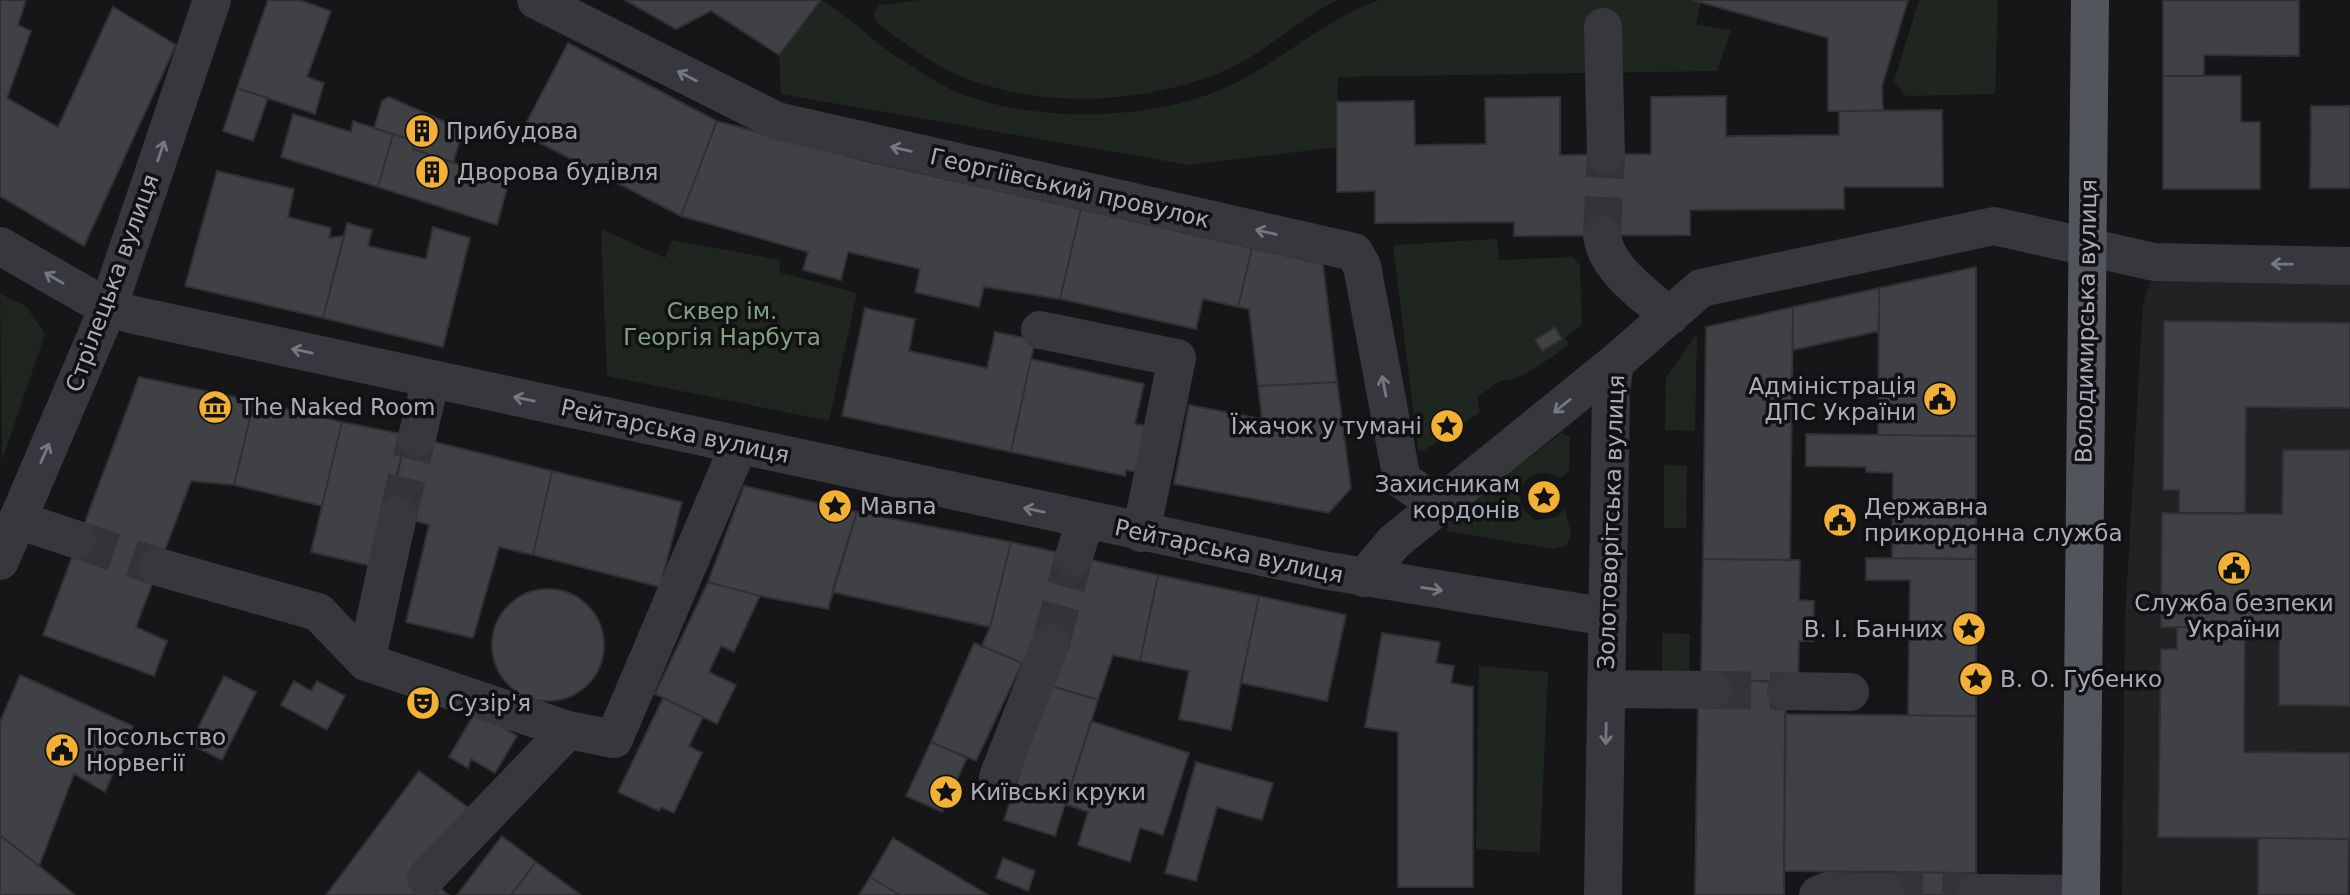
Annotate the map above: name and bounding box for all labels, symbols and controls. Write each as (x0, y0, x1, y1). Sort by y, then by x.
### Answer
one-way arrow (677, 68, 698, 82)
building icon: Прибудова (403, 112, 441, 150)
place label: Прибудова (446, 118, 578, 144)
one-way arrow (155, 140, 168, 162)
one-way arrow (890, 142, 913, 155)
street label: Георгіївський провулок (928, 143, 1212, 233)
building icon: Дворова будівля (413, 153, 451, 191)
place label: Дворова будівля (457, 159, 658, 185)
street label: Стрілецька вулиця (60, 170, 164, 396)
street label: Володимирська вулиця (2071, 179, 2101, 463)
one-way arrow (1255, 225, 1278, 239)
one-way arrow (2271, 258, 2294, 271)
one-way arrow (44, 270, 64, 284)
park label: Сквер ім. Георгія Нарбута (623, 298, 821, 350)
one-way arrow (291, 343, 314, 357)
place label: Адміністрація ДПС України (1749, 373, 1916, 425)
street label: Золотоворітська вулиця (1593, 374, 1629, 670)
one-way arrow (1376, 375, 1390, 398)
public building icon: Адміністрація ДПС України (1921, 380, 1959, 418)
museum icon: The Naked Room (196, 388, 234, 426)
one-way arrow (513, 391, 536, 405)
place label: The Naked Room (239, 394, 435, 420)
street label: Рейтарська вулиця (558, 394, 792, 468)
one-way arrow (1554, 399, 1572, 414)
place icon: Їжачок у тумані (1428, 407, 1466, 445)
place label: Їжачок у тумані (1231, 412, 1422, 439)
one-way arrow (39, 443, 52, 464)
place label: Захисникам кордонів (1375, 471, 1520, 523)
place icon: Захисникам кордонів (1525, 478, 1563, 516)
place icon: Мавпа (816, 487, 854, 525)
place label: Мавпа (860, 493, 937, 519)
place label: Державна прикордонна служба (1864, 494, 2123, 546)
public building icon: Державна прикордонна служба (1821, 501, 1859, 539)
one-way arrow (1023, 502, 1046, 516)
street label: Рейтарська вулиця (1112, 514, 1346, 588)
public building icon: Служба безпеки України (2215, 549, 2253, 587)
one-way arrow (1420, 583, 1443, 596)
place label: Служба безпеки України (2134, 590, 2334, 642)
place icon: В. І. Банних (1950, 610, 1988, 648)
place label: В. І. Банних (1804, 616, 1944, 642)
place icon: В. О. Губенко (1957, 660, 1995, 698)
place label: В. О. Губенко (2000, 666, 2162, 692)
theatre icon: Сузір'я (404, 684, 442, 722)
place label: Сузір'я (448, 690, 531, 716)
one-way arrow (1599, 722, 1613, 745)
place label: Посольство Норвегії (86, 724, 226, 776)
public building icon: Посольство Норвегії (43, 731, 81, 769)
place icon: Київські круки (927, 773, 965, 811)
place label: Київські круки (970, 779, 1146, 805)

